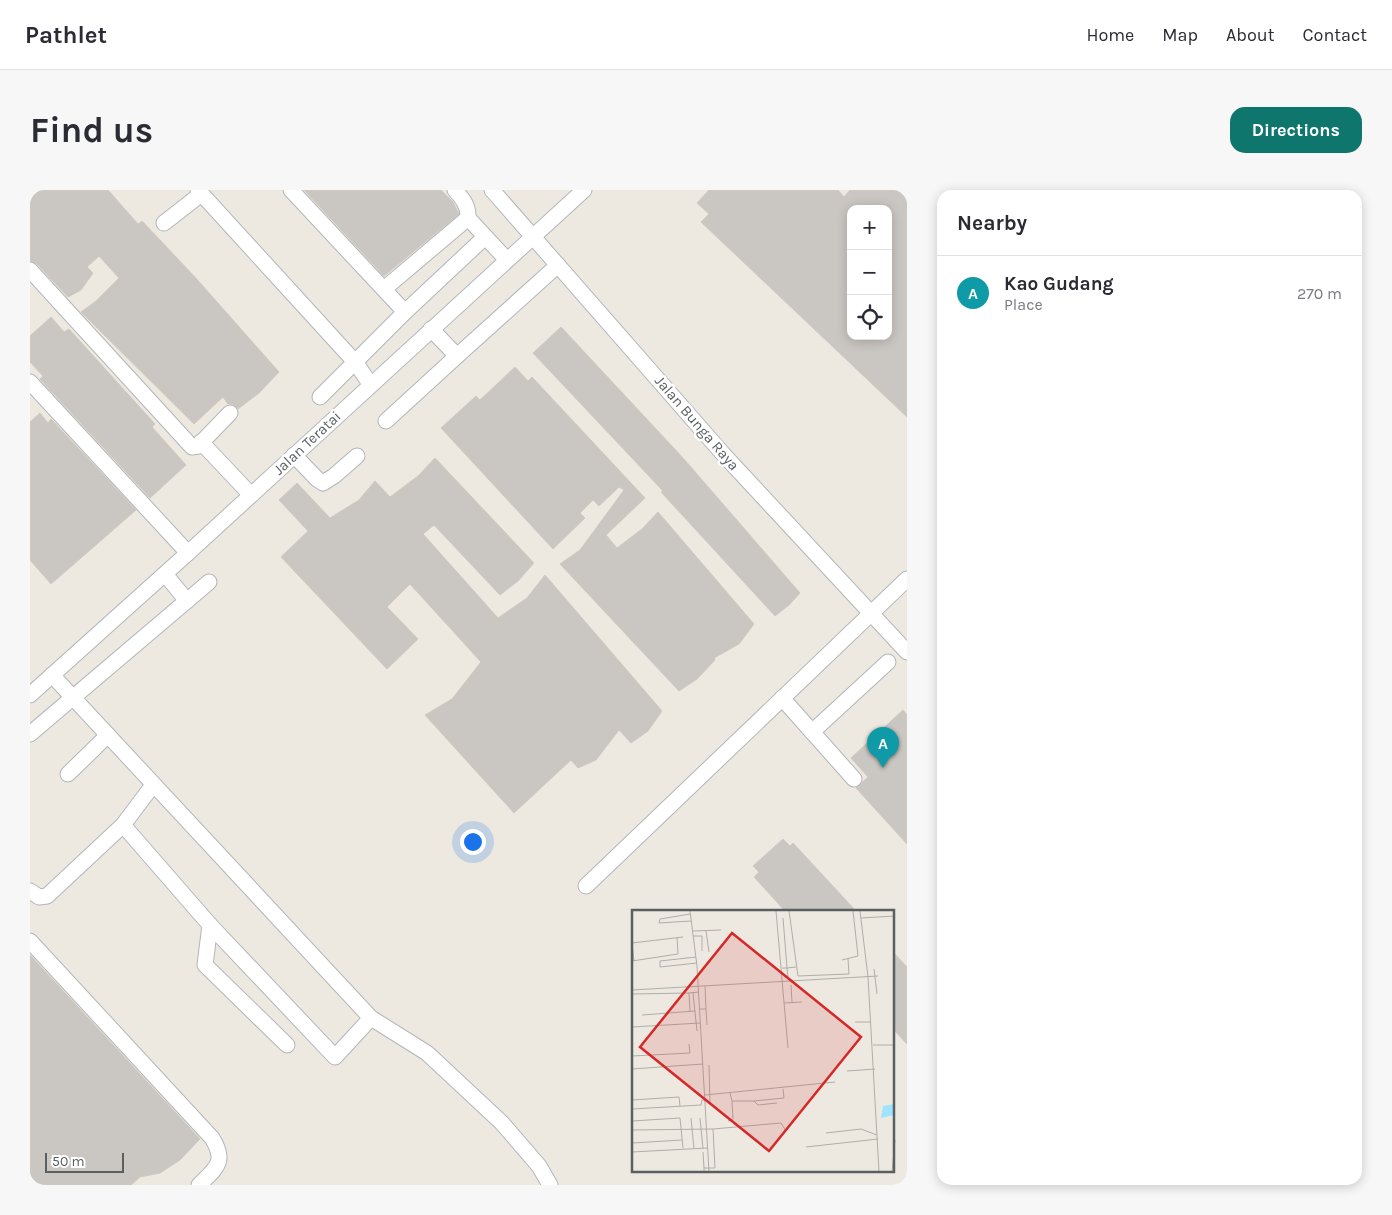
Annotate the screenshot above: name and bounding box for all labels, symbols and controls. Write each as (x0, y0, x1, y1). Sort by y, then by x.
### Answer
text: Pathlet (25, 21, 107, 49)
text: Home (1086, 24, 1134, 46)
text: Map (1162, 24, 1198, 46)
text: About (1226, 24, 1275, 46)
text: Contact (1303, 24, 1367, 46)
button: Directions (1230, 107, 1362, 153)
text: Find us (30, 110, 153, 151)
map controls (847, 205, 892, 340)
button: + (847, 205, 892, 250)
text: Nearby (957, 211, 1027, 235)
button: − (847, 250, 892, 295)
text: Kao Gudang (1004, 273, 1114, 295)
text: A (968, 284, 978, 303)
text: 270 m (1297, 284, 1342, 303)
button: locate (847, 295, 892, 340)
text: Place (1004, 295, 1043, 314)
street label: Jalan Bunga Raya (651, 372, 743, 474)
street label: Jalan Teratai (270, 407, 344, 479)
pin: A (867, 727, 899, 768)
your location (460, 829, 486, 855)
inset map (632, 910, 894, 1172)
scale bar (45, 1150, 124, 1173)
text: 50 m (52, 1153, 85, 1170)

